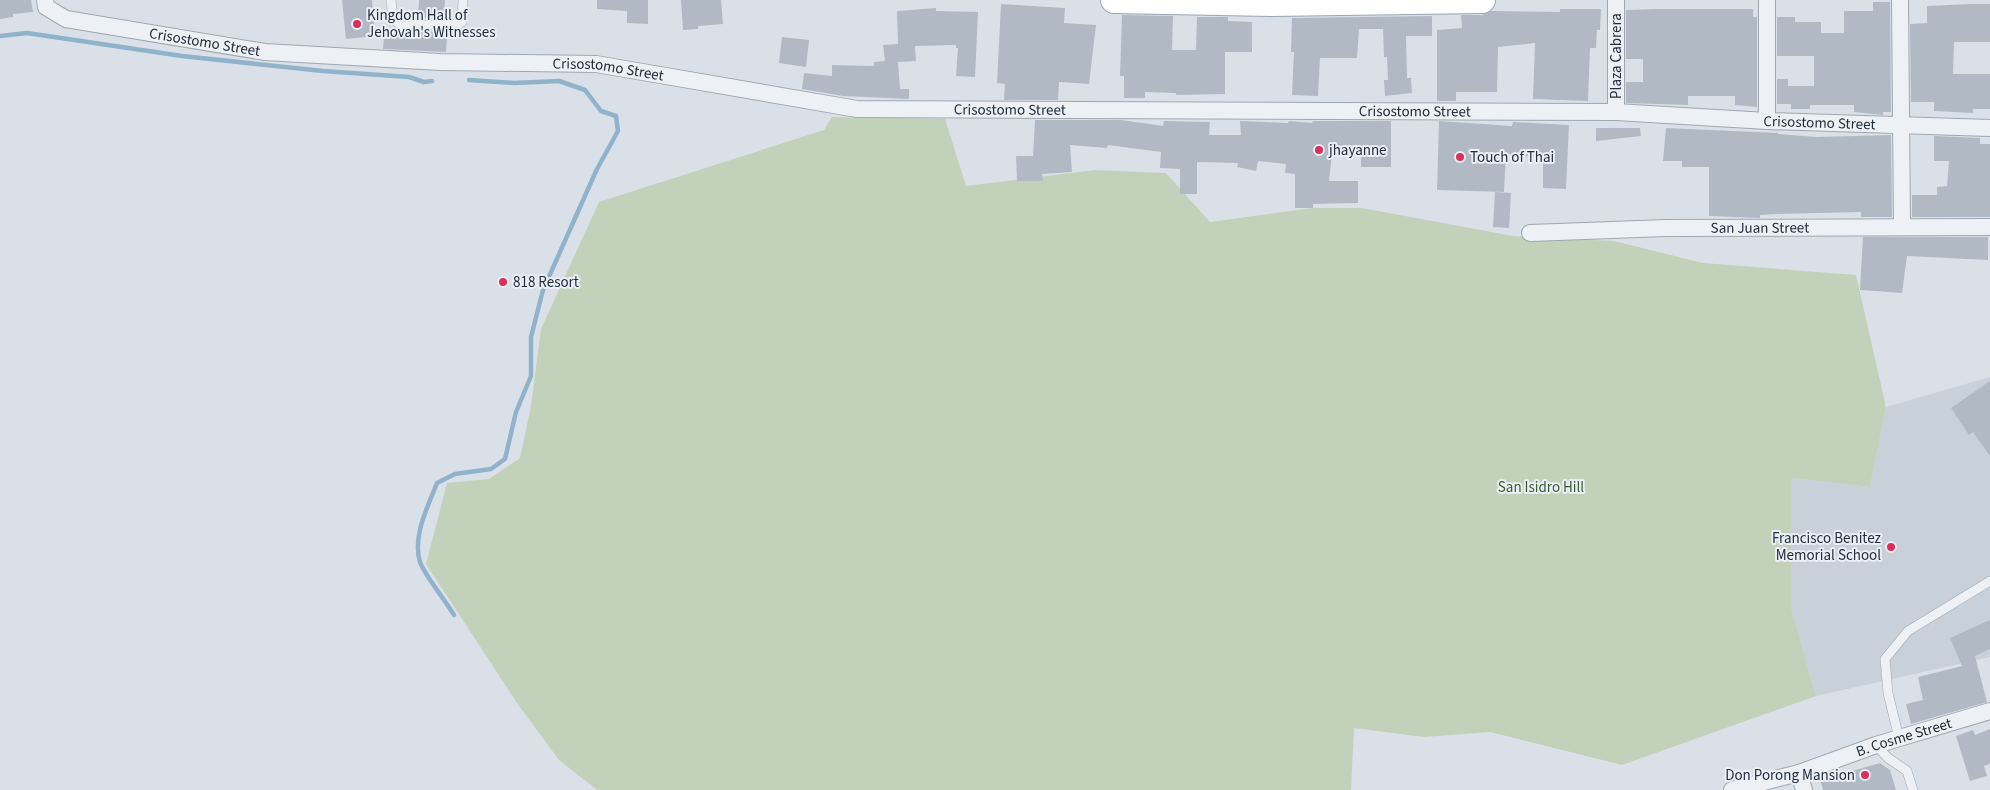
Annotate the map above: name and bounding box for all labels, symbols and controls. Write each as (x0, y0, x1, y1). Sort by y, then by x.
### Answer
place label: Kingdom Hall of Jehovah's Witnesses (367, 5, 496, 43)
street label: Plaza Cabrera (1606, 13, 1627, 99)
marker: Kingdom Hall of Jehovah's Witnesses (351, 18, 363, 30)
street label: Crisostomo Street (148, 22, 262, 62)
street label: Crisostomo Street (552, 53, 665, 86)
street label: Crisostomo Street (954, 99, 1066, 120)
street label: Crisostomo Street (1359, 100, 1471, 122)
street label: Crisostomo Street (1763, 110, 1876, 135)
place label: jhayanne (1328, 140, 1387, 161)
marker: jhayanne (1313, 144, 1325, 156)
place label: Touch of Thai (1470, 147, 1554, 168)
marker: Touch of Thai (1454, 151, 1466, 163)
street label: San Juan Street (1711, 217, 1809, 238)
place label: 818 Resort (513, 272, 579, 293)
marker: 818 Resort (497, 276, 509, 288)
park label: San Isidro Hill (1498, 477, 1584, 498)
place label: Francisco Benitez Memorial School (1772, 528, 1881, 566)
marker: Francisco Benitez Memorial School (1885, 541, 1897, 553)
street label: B. Cosme Street (1853, 713, 1954, 762)
place label: Don Porong Mansion (1725, 765, 1855, 786)
marker: Don Porong Mansion (1859, 769, 1871, 781)

